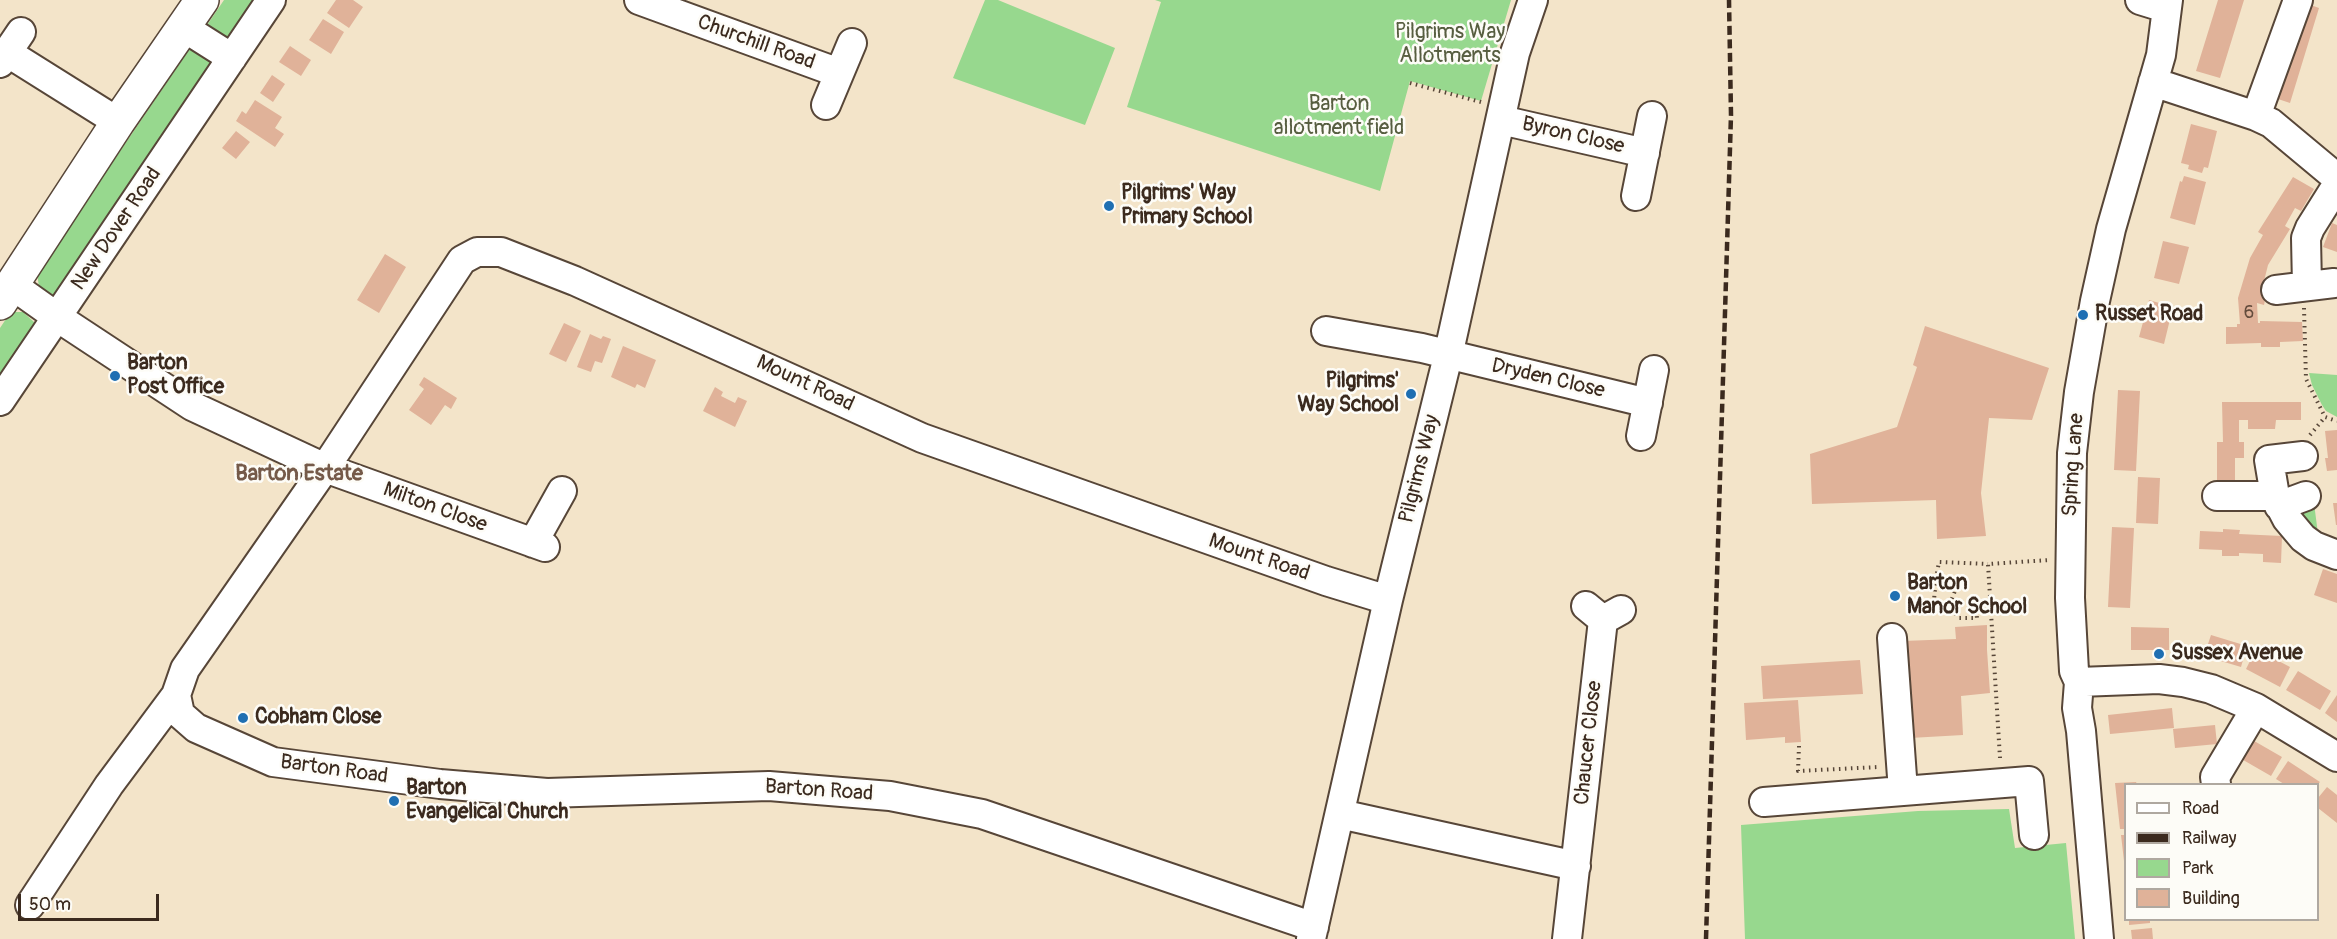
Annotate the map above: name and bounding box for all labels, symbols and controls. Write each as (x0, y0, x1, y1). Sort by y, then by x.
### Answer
street label: Churchill Road (694, 10, 818, 76)
park label: Pilgrims Way Allotments (1395, 20, 1505, 70)
park label: Barton allotment field (1274, 92, 1404, 142)
street label: Byron Close (1519, 112, 1627, 160)
street label: New Dover Road (67, 163, 167, 295)
place label: Pilgrims' Way Primary School (1121, 181, 1253, 231)
marker: Pilgrims' Way Primary School (1102, 199, 1116, 213)
place label: Russet Road (2095, 302, 2203, 328)
house number: 6 (2244, 302, 2254, 324)
marker: Russet Road (2076, 308, 2090, 322)
street label: Mount Road (752, 350, 858, 418)
place label: Barton Post Office (127, 351, 224, 401)
street label: Dryden Close (1489, 354, 1607, 404)
marker: Barton Post Office (108, 369, 122, 383)
place label: Pilgrims' Way School (1297, 369, 1399, 419)
marker: Pilgrims' Way School (1404, 387, 1418, 401)
street label: Pilgrims Way (1394, 412, 1446, 526)
street label: Spring Lane (2058, 413, 2090, 517)
district label: Barton Estate (235, 461, 363, 487)
street label: Milton Close (380, 478, 490, 538)
street label: Mount Road (1205, 529, 1313, 587)
place label: Barton Manor School (1907, 571, 2027, 621)
marker: Barton Manor School (1888, 589, 1902, 603)
place label: Sussex Avenue (2171, 641, 2303, 667)
marker: Sussex Avenue (2152, 647, 2166, 661)
street label: Chaucer Close (1570, 680, 1608, 806)
place label: Cobham Close (255, 705, 381, 731)
marker: Cobham Close (236, 711, 250, 725)
street label: Barton Road (278, 750, 390, 790)
street label: Barton Road (764, 775, 874, 807)
place label: Barton Evangelical Church (406, 776, 568, 826)
legend (2124, 783, 2319, 921)
marker: Barton Evangelical Church (387, 794, 401, 808)
text: Road (2182, 797, 2219, 820)
text: Railway (2182, 827, 2237, 850)
text: Park (2182, 857, 2214, 880)
scale bar (21, 882, 162, 920)
text: Building (2182, 887, 2240, 910)
text: 50 m (29, 893, 71, 916)

